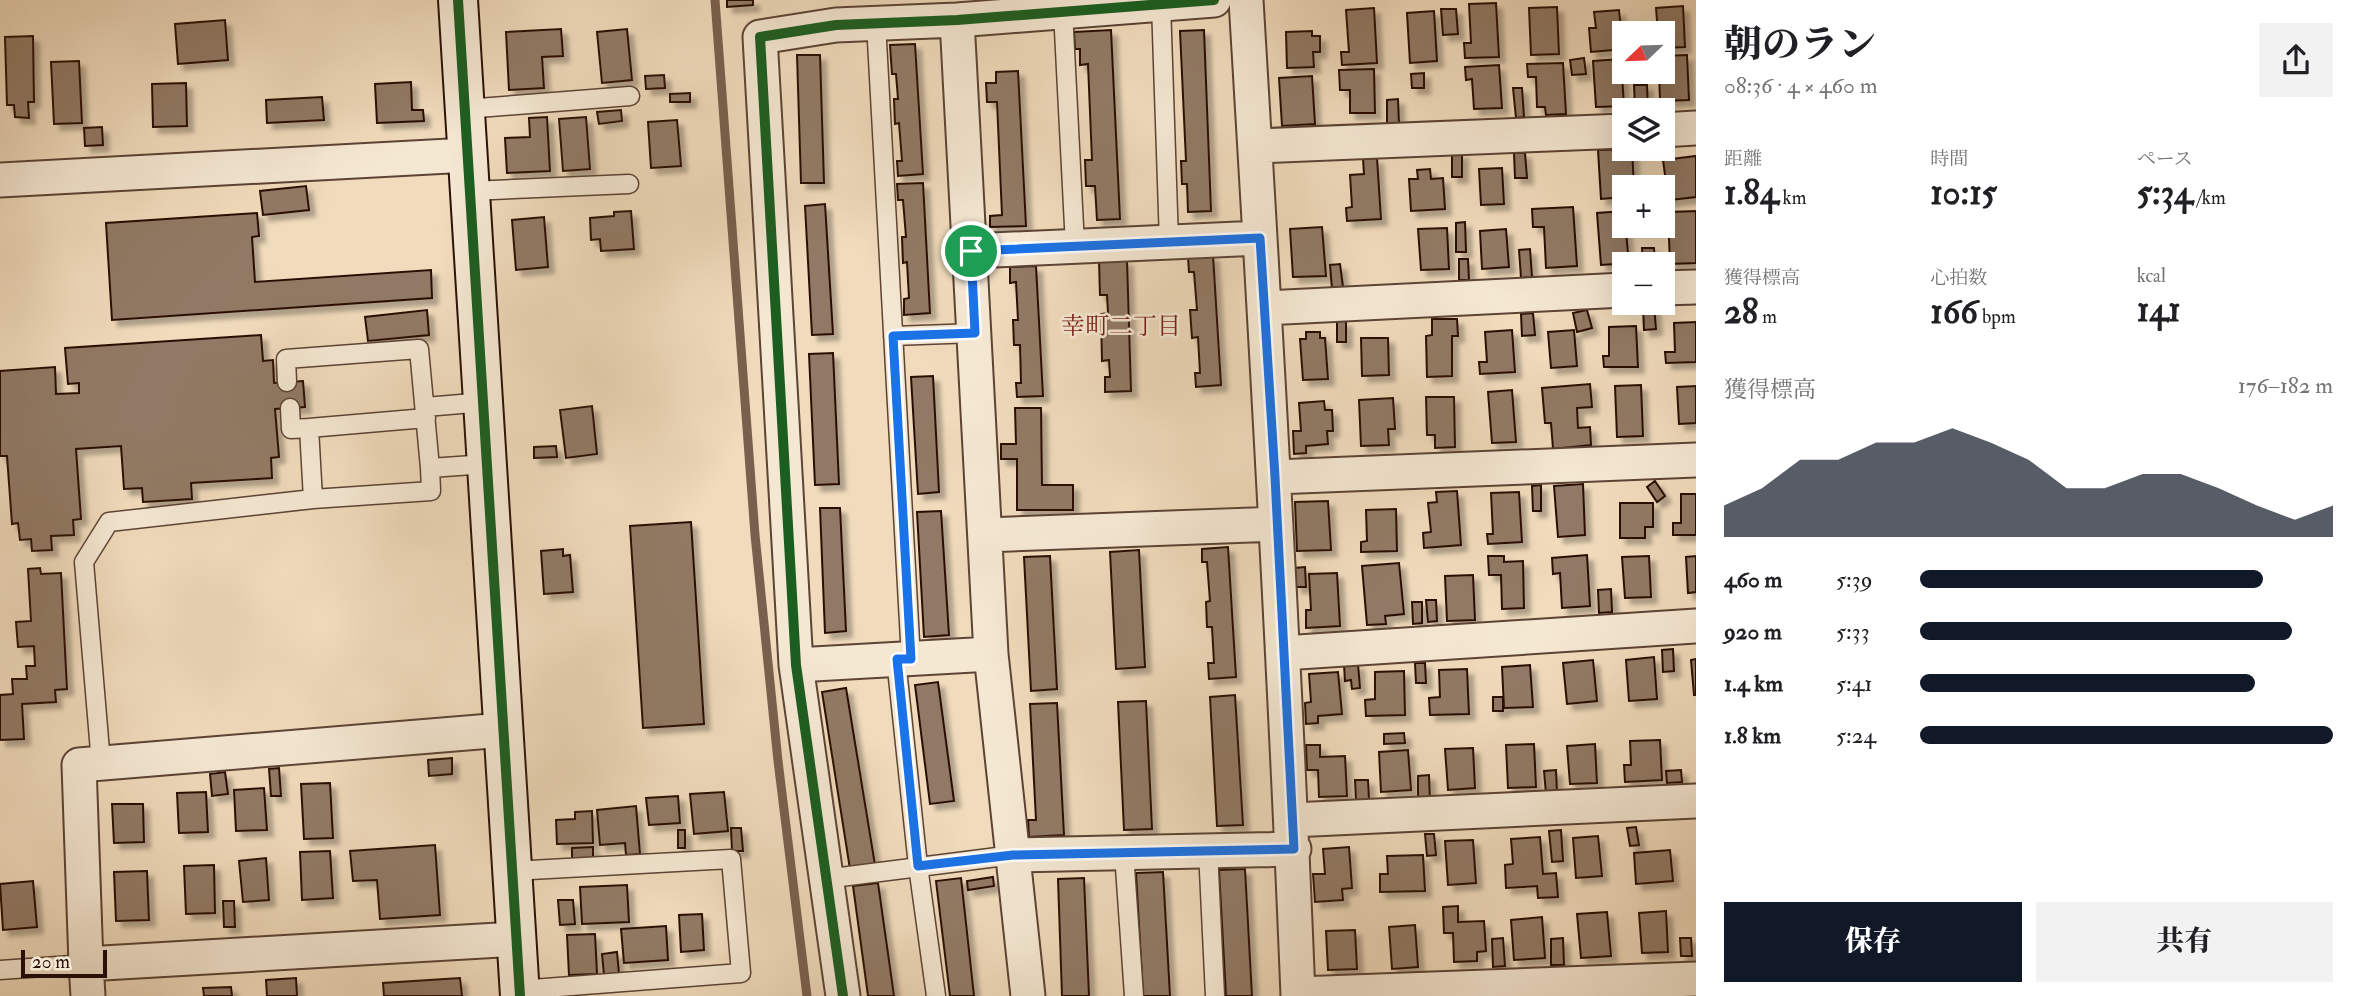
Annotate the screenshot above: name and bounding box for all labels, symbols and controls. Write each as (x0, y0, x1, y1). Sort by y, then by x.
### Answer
north arrow (1612, 21, 1675, 84)
map controls (1612, 21, 1675, 315)
text: 朝のラン (1724, 21, 1876, 69)
button: share (2259, 23, 2333, 97)
text: 08:36 · 4 × 460 m (1724, 71, 1878, 100)
button: layers (1612, 98, 1675, 161)
text: 距離 (1724, 147, 1762, 171)
text: 時間 (1930, 147, 1968, 171)
text: ペース (2137, 147, 2193, 171)
text: 1.84 (1724, 171, 1779, 215)
text: 10:15 (1930, 171, 1997, 215)
text: 5:34 (2137, 171, 2193, 215)
button: + (1612, 175, 1675, 238)
text: km (1779, 186, 1806, 210)
text: /km (2193, 186, 2226, 210)
pin (941, 221, 1001, 281)
icon: arrive (952, 232, 990, 270)
button: − (1612, 252, 1675, 315)
text: kcal (2137, 264, 2166, 288)
text: 獲得標高 (1724, 266, 1800, 290)
text: 心拍数 (1930, 266, 1987, 290)
text: 141 (2137, 288, 2181, 332)
text: 28 (1724, 290, 1758, 334)
text: 166 (1930, 290, 1978, 334)
text: m (1758, 305, 1777, 329)
text: bpm (1978, 305, 2016, 329)
district label: 幸町二丁目 (1061, 311, 1181, 342)
text: 176–182 m (2238, 371, 2333, 400)
text: 獲得標高 (1724, 375, 1816, 404)
text: 460 m (1724, 565, 1782, 594)
text: 5:39 (1836, 565, 1872, 594)
text: 920 m (1724, 617, 1782, 646)
text: 5:33 (1836, 617, 1869, 646)
text: 1.4 km (1724, 669, 1783, 698)
text: 5:41 (1836, 669, 1872, 698)
text: 1.8 km (1724, 721, 1781, 750)
text: 5:24 (1836, 721, 1876, 750)
button: 保存 (1724, 902, 2022, 982)
button: 共有 (2036, 902, 2333, 982)
scale bar (21, 947, 107, 979)
text: 20 m (32, 950, 70, 974)

